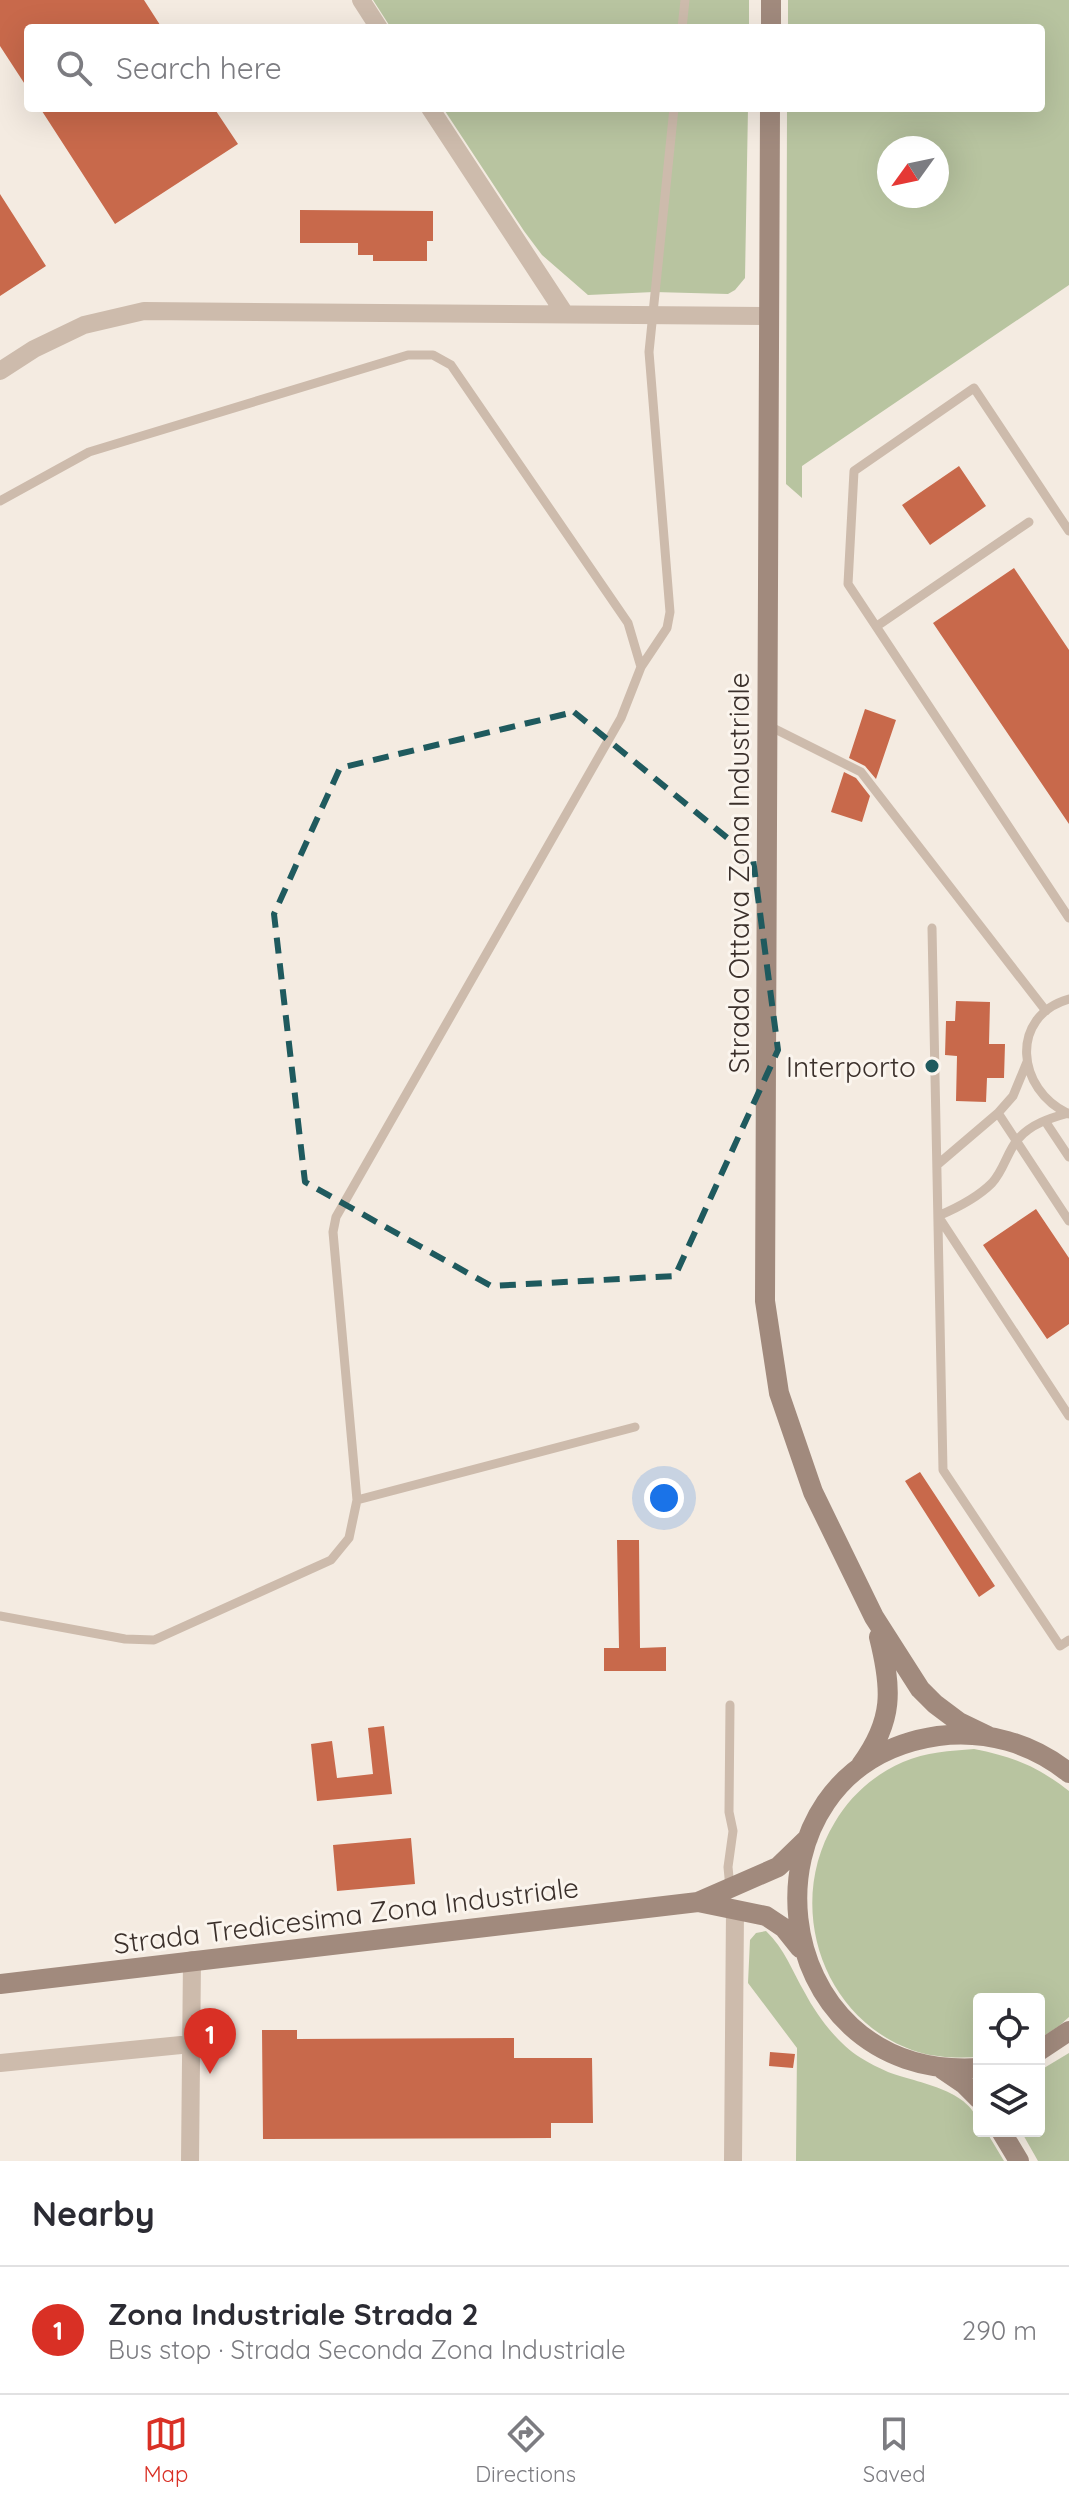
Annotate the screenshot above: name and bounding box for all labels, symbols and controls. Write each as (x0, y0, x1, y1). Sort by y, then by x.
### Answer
search box (24, 24, 1045, 112)
icon: search (52, 46, 96, 90)
text: Search here (116, 49, 282, 87)
north arrow (877, 136, 949, 208)
street label: Strada Ottava Zona Industriale (721, 672, 756, 1074)
place label: Interporto (786, 1049, 916, 1084)
marker: Interporto (923, 1057, 941, 1075)
your location (644, 1478, 684, 1518)
street label: Strada Tredicesima Zona Industriale (111, 1869, 581, 1961)
map controls (973, 1993, 1045, 2137)
button: locate (973, 1993, 1045, 2065)
pin: 1 (184, 2008, 236, 2074)
button: layers (973, 2065, 1045, 2137)
text: Nearby (32, 2192, 155, 2235)
text: Zona Industriale Strada 2 (108, 2295, 479, 2333)
text: 1 (53, 2314, 63, 2347)
text: 290 m (962, 2314, 1037, 2347)
text: Bus stop · Strada Seconda Zona Industriale (108, 2333, 626, 2366)
tab: Map (143, 2412, 188, 2488)
tab: Directions (475, 2412, 576, 2488)
tab: Saved (863, 2412, 926, 2488)

